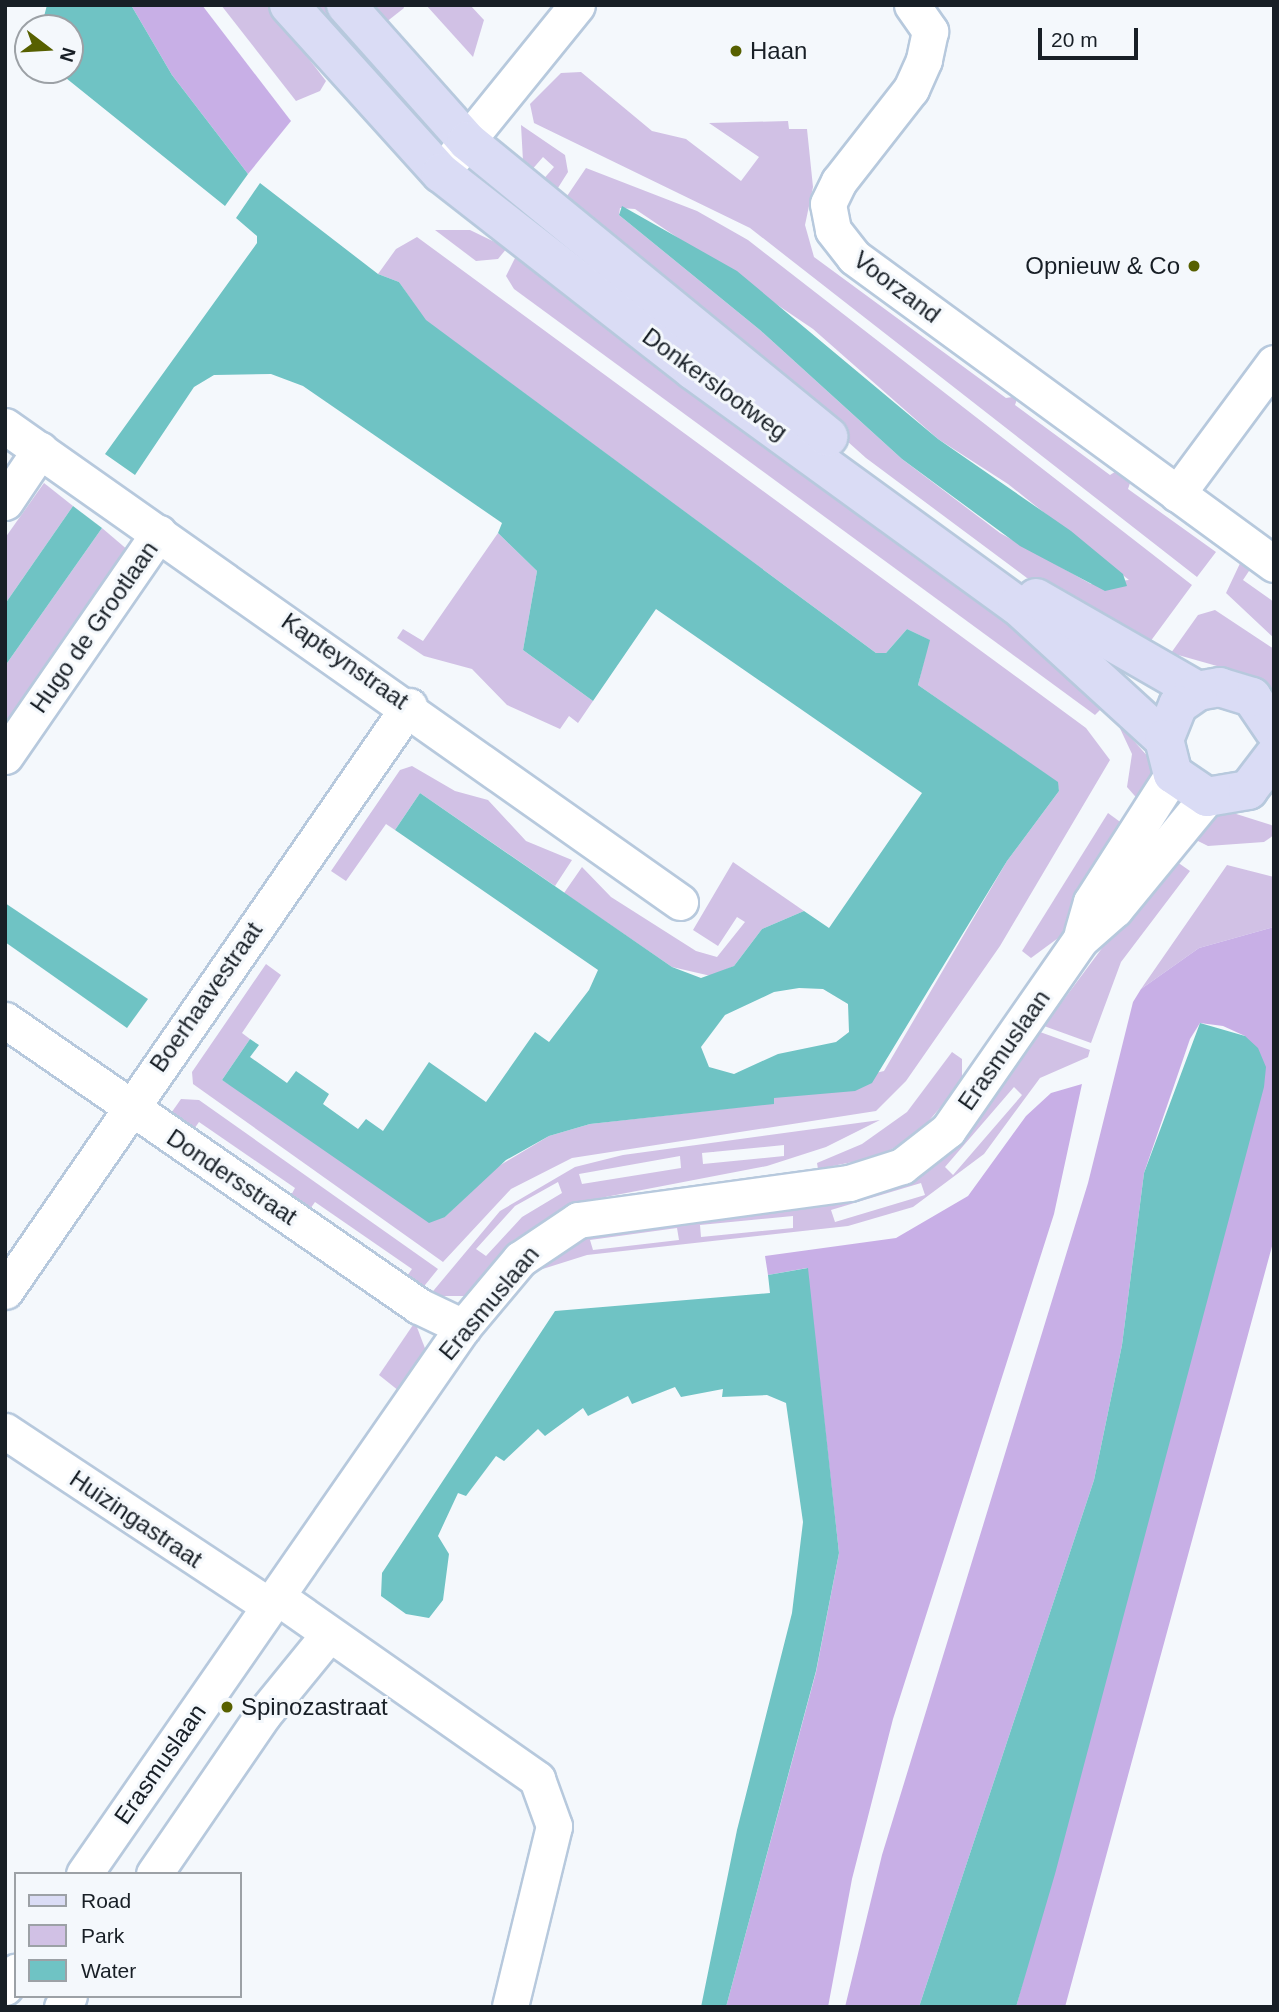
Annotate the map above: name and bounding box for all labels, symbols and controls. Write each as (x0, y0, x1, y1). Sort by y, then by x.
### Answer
north arrow (14, 14, 84, 84)
scale bar (1041, 14, 1141, 58)
text: 20 m (1051, 28, 1098, 51)
place label: Haan (750, 37, 807, 65)
marker: Haan (728, 43, 744, 59)
text: N (56, 45, 80, 64)
street label: Voorzand (848, 245, 946, 329)
place label: Opnieuw & Co (1025, 252, 1180, 280)
marker: Opnieuw & Co (1186, 258, 1202, 274)
street label: Donkerslootweg (637, 322, 793, 446)
street label: Hugo de Grootlaan (24, 536, 164, 718)
street label: Kapteynstraat (276, 607, 414, 715)
street label: Boerhaavestraat (144, 917, 268, 1077)
street label: Erasmuslaan (952, 984, 1056, 1116)
street label: Dondersstraat (161, 1123, 303, 1231)
street label: Erasmuslaan (433, 1240, 545, 1366)
street label: Huizingastraat (64, 1464, 208, 1574)
place label: Spinozastraat (241, 1693, 388, 1721)
street label: Erasmuslaan (108, 1698, 212, 1830)
marker: Spinozastraat (219, 1699, 235, 1715)
legend (14, 1872, 242, 1998)
text: Road (81, 1889, 131, 1912)
text: Park (81, 1924, 124, 1947)
text: Water (81, 1959, 136, 1982)

